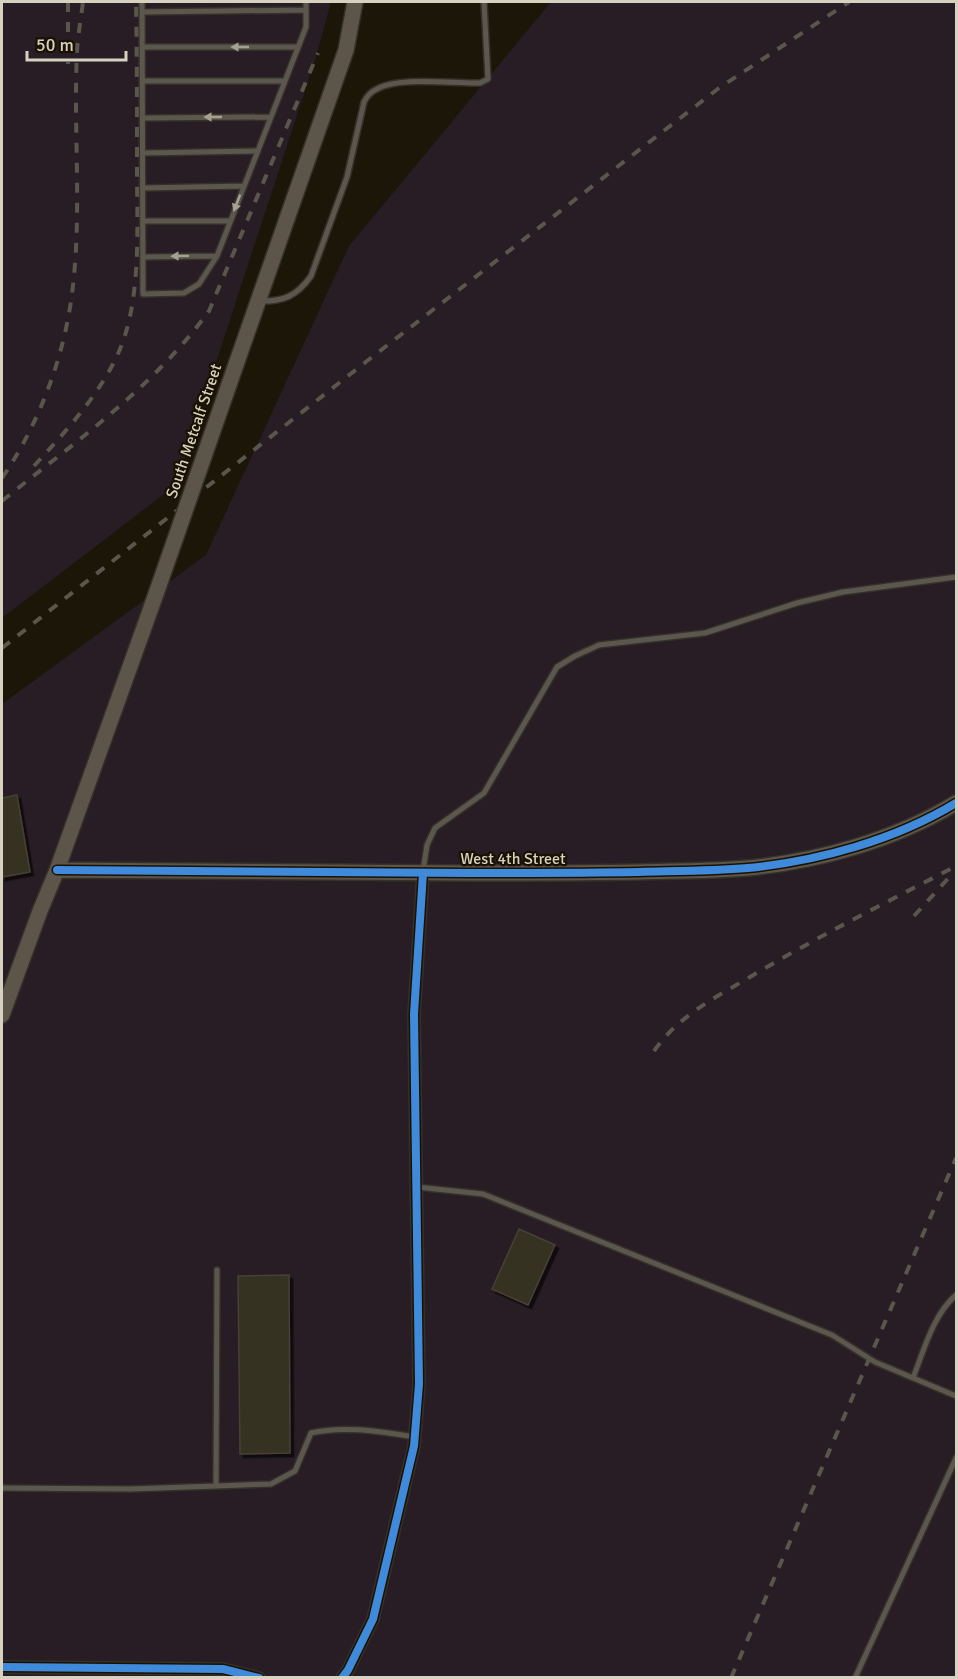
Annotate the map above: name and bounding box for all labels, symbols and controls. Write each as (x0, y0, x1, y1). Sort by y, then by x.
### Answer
scale bar (27, 24, 126, 62)
text: 50 m (36, 34, 74, 56)
one-way arrow (230, 42, 249, 52)
one-way arrow (203, 112, 222, 122)
one-way arrow (232, 194, 242, 212)
one-way arrow (170, 251, 189, 261)
street label: South Metcalf Street (162, 361, 227, 501)
street label: West 4th Street (460, 849, 566, 869)

